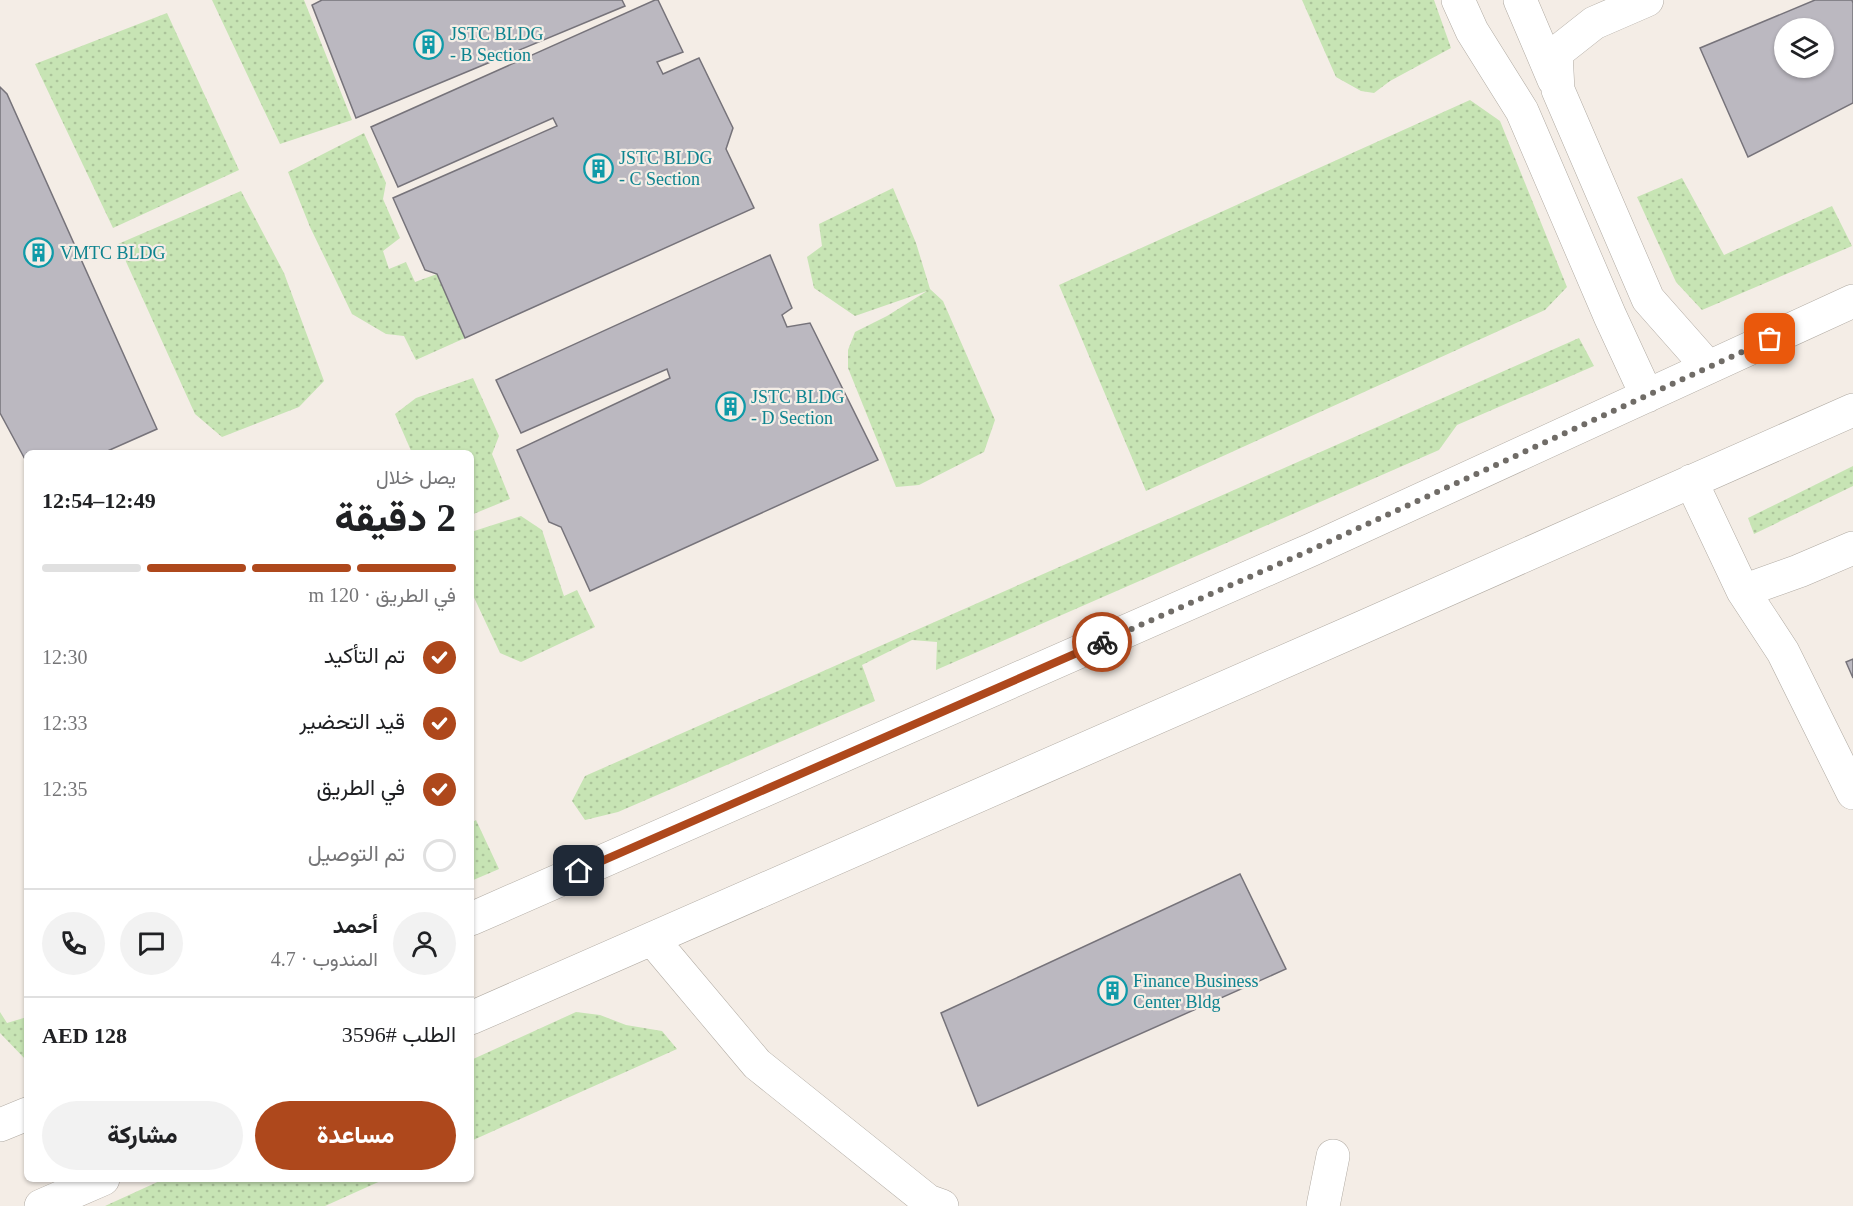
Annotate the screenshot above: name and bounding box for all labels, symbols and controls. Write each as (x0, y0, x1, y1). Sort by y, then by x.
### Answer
map controls (1774, 18, 1834, 78)
button: layers (1774, 18, 1834, 78)
place label: JSTC BLDG - B Section (450, 24, 544, 65)
building icon: JSTC BLDG - B Section (413, 28, 445, 60)
place label: JSTC BLDG - C Section (619, 148, 713, 189)
building icon: JSTC BLDG - C Section (582, 152, 614, 184)
building icon: VMTC BLDG (23, 237, 55, 269)
place label: VMTC BLDG (60, 243, 166, 263)
pin (1744, 313, 1795, 364)
icon: bag (1753, 322, 1786, 355)
place label: JSTC BLDG - D Section (751, 387, 845, 428)
building icon: JSTC BLDG - D Section (714, 391, 746, 423)
text: يصل خلال (376, 466, 456, 488)
text: 12:49–12:54 (42, 488, 156, 513)
text: 2 دقيقة (334, 496, 456, 539)
text: في الطريق · 120 m (308, 584, 456, 606)
courier (1072, 612, 1132, 672)
icon: bike (1086, 626, 1119, 659)
icon: check (423, 641, 456, 674)
text: تم التأكيد (324, 643, 405, 668)
text: 12:30 (42, 646, 88, 668)
icon: check (423, 707, 456, 740)
text: قيد التحضير (299, 709, 405, 734)
text: 12:33 (42, 712, 88, 734)
icon: check (423, 773, 456, 806)
text: في الطريق (317, 775, 405, 800)
text: 12:35 (42, 778, 88, 800)
text: تم التوصيل (308, 841, 405, 866)
pin (553, 845, 604, 896)
icon: home (562, 854, 595, 887)
button: phone (42, 912, 105, 975)
button: chat (120, 912, 183, 975)
button: person (393, 912, 456, 975)
text: أحمد (333, 913, 378, 938)
text: المندوب · 4.7 (271, 948, 378, 970)
place label: Finance Business Center Bldg (1133, 971, 1259, 1012)
building icon: Finance Business Center Bldg (1096, 975, 1128, 1007)
text: الطلب #3596 (342, 1022, 456, 1047)
text: AED 128 (42, 1023, 127, 1048)
button: مشاركة (42, 1101, 243, 1170)
button: مساعدة (255, 1101, 456, 1170)

